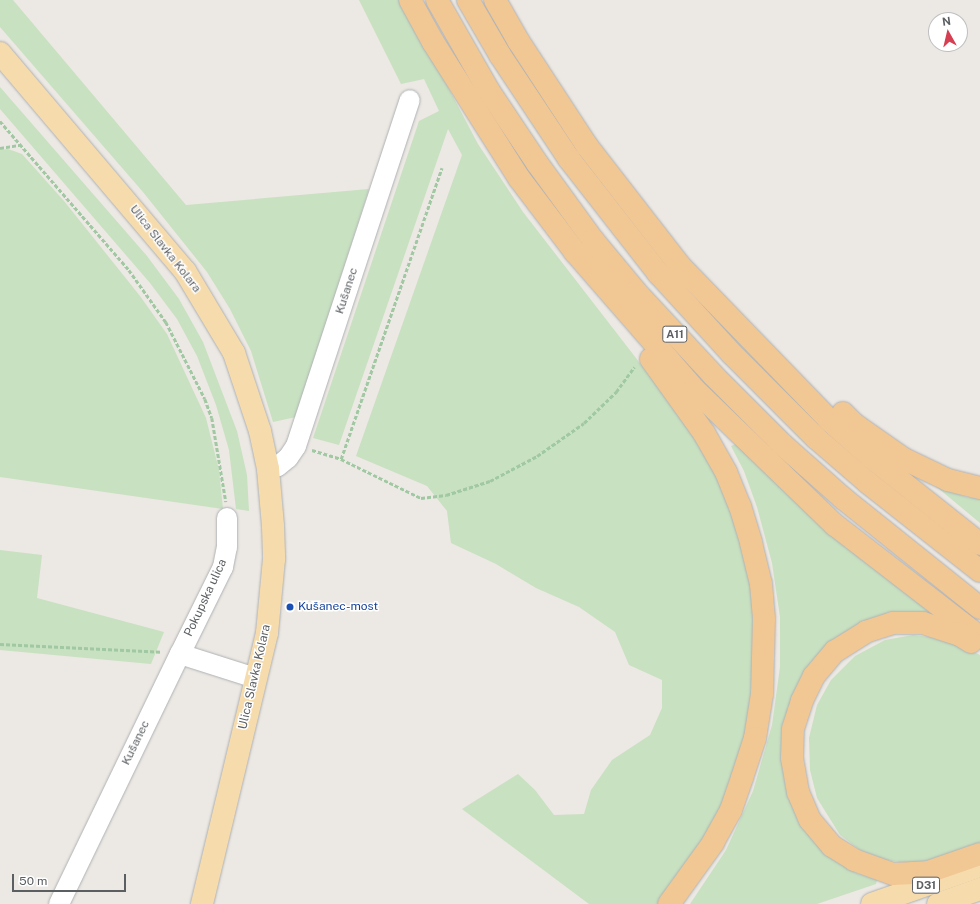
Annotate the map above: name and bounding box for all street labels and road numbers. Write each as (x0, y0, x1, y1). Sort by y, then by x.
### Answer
street label: Ulica Slavka Kolara (126, 202, 204, 296)
street label: Kušanec (333, 266, 361, 316)
road number: A11 (662, 325, 688, 343)
street label: Pokupska ulica (182, 557, 230, 639)
street label: Ulica Slavka Kolara (236, 623, 274, 731)
street label: Kušanec (119, 718, 153, 768)
road number: D31 (912, 876, 940, 894)

